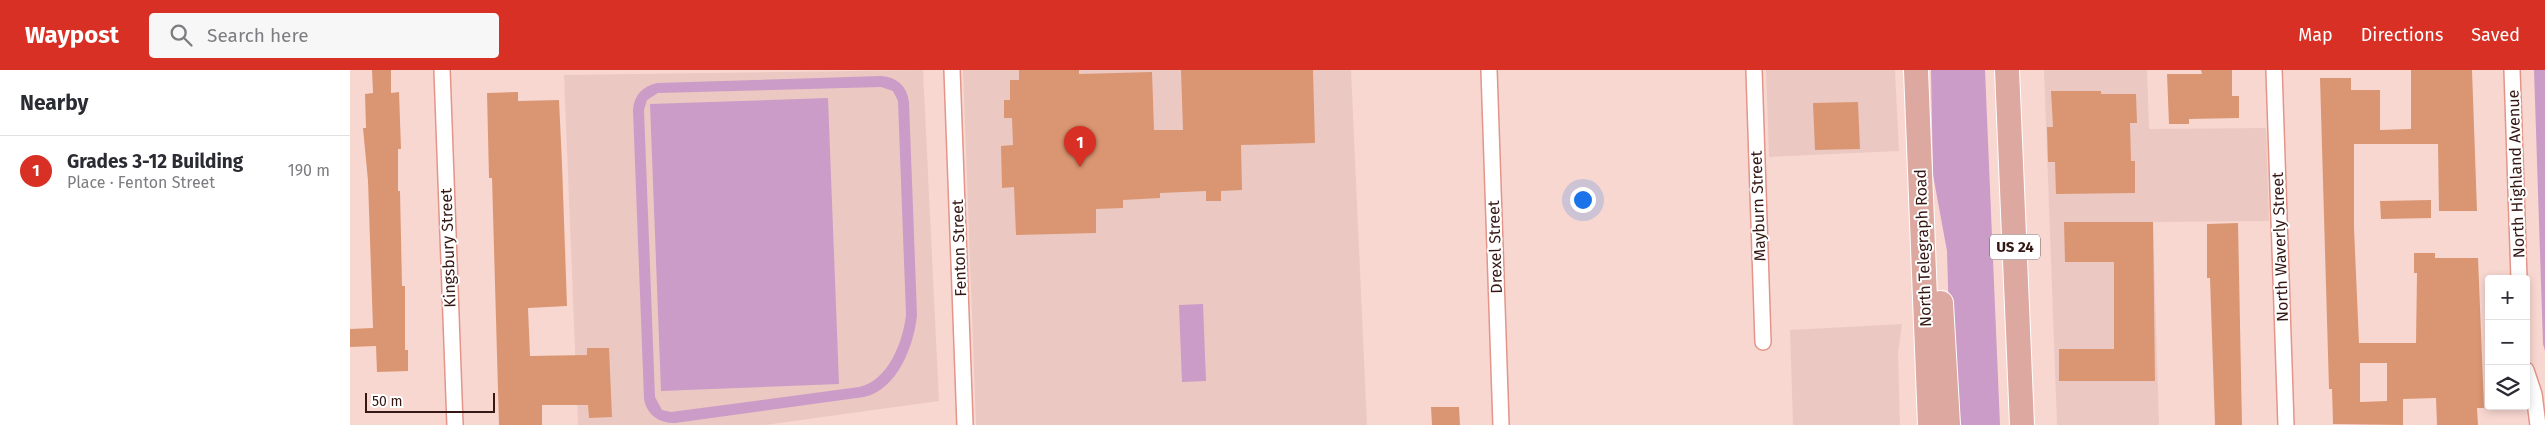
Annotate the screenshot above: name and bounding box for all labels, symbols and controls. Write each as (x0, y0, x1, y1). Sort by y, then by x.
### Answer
search box (149, 13, 499, 58)
text: Waypost (25, 21, 119, 49)
icon: search (167, 21, 195, 49)
text: Search here (207, 24, 309, 47)
text: Map (2298, 24, 2333, 46)
text: Directions (2361, 24, 2443, 46)
text: Saved (2471, 24, 2520, 46)
street label: North Highland Avenue (2504, 89, 2528, 259)
text: Nearby (20, 90, 88, 116)
pin: 1 (1064, 126, 1096, 167)
text: Grades 3-12 Building (67, 150, 243, 173)
street label: Mayburn Street (1747, 150, 1769, 262)
text: 1 (32, 161, 40, 180)
text: 190 m (288, 161, 330, 180)
street label: North Telegraph Road (1911, 169, 1935, 327)
street label: North Waverly Street (2268, 172, 2292, 322)
text: Place · Fenton Street (67, 173, 215, 192)
your location (1570, 187, 1596, 213)
street label: Kingsbury Street (436, 188, 460, 308)
street label: Fenton Street (948, 199, 970, 297)
street label: Drexel Street (1484, 200, 1506, 294)
road number: US 24 (1990, 234, 2040, 260)
map controls (2485, 275, 2530, 410)
button: + (2485, 275, 2530, 320)
button: − (2485, 320, 2530, 365)
button: layers (2485, 365, 2530, 410)
scale bar (365, 390, 495, 413)
text: 50 m (372, 393, 403, 410)

